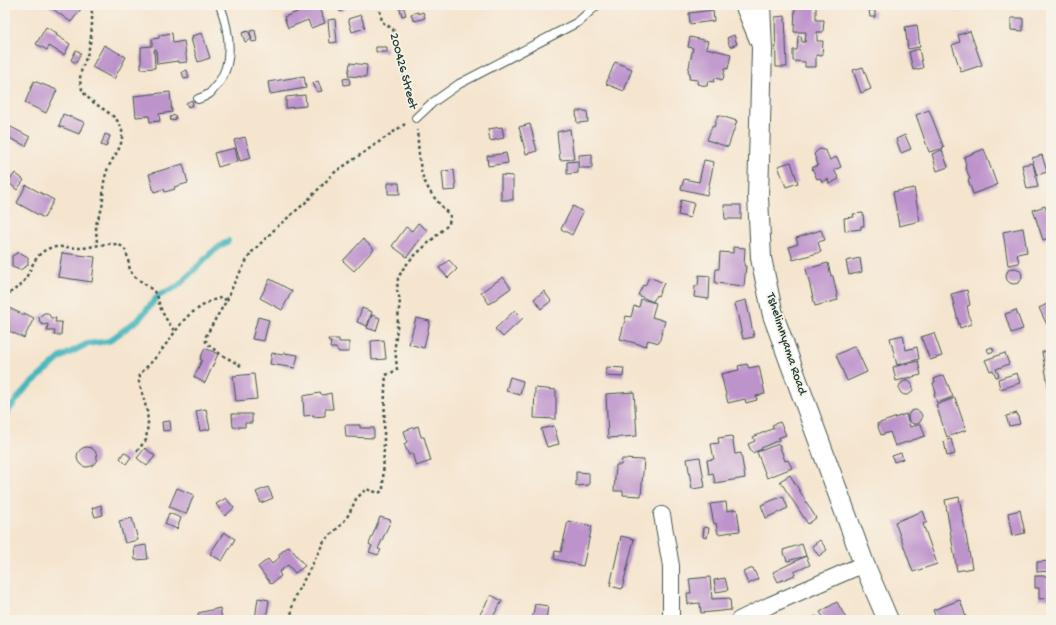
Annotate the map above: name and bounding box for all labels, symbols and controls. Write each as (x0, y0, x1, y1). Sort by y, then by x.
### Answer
street label: 200426 Street (386, 31, 421, 112)
street label: Tshelimnyama Road (762, 290, 810, 398)

